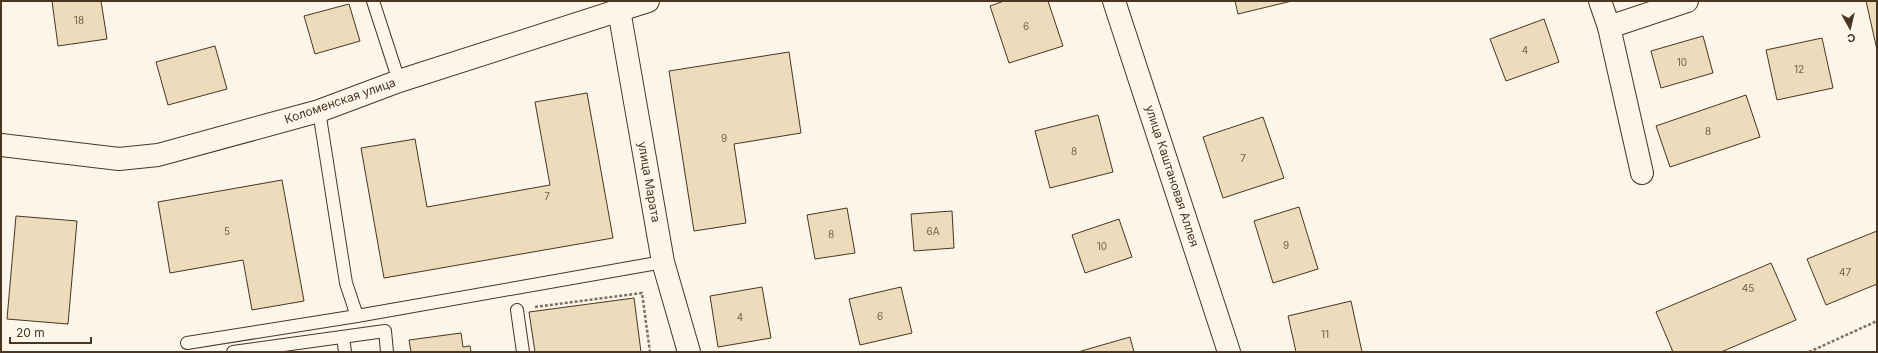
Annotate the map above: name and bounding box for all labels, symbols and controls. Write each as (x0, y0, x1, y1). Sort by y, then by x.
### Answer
north arrow (1830, 8, 1870, 48)
house number: 18 (74, 14, 84, 26)
house number: 6 (1023, 20, 1029, 32)
text: С (1846, 30, 1856, 45)
house number: 4 (1522, 44, 1528, 56)
house number: 10 (1677, 56, 1687, 68)
house number: 12 (1794, 63, 1804, 75)
street label: Коломенская улица (282, 74, 397, 127)
street label: улица Каштановая Аллея (1142, 103, 1202, 249)
house number: 8 (1705, 125, 1711, 137)
house number: 9 (721, 132, 727, 144)
street label: улица Марата (635, 140, 664, 223)
house number: 8 (1071, 145, 1077, 157)
house number: 7 (1240, 152, 1246, 164)
house number: 7 (544, 190, 550, 202)
house number: 5 (224, 225, 230, 237)
house number: 6А (926, 225, 940, 237)
house number: 8 (828, 228, 834, 240)
house number: 9 (1283, 239, 1289, 251)
house number: 10 (1097, 240, 1107, 252)
house number: 47 (1839, 266, 1851, 278)
house number: 45 (1742, 282, 1754, 294)
house number: 6 (877, 310, 883, 322)
house number: 4 (737, 311, 743, 323)
scale bar (10, 319, 91, 345)
text: 20 m (16, 325, 45, 340)
house number: 11 (1321, 328, 1329, 340)

